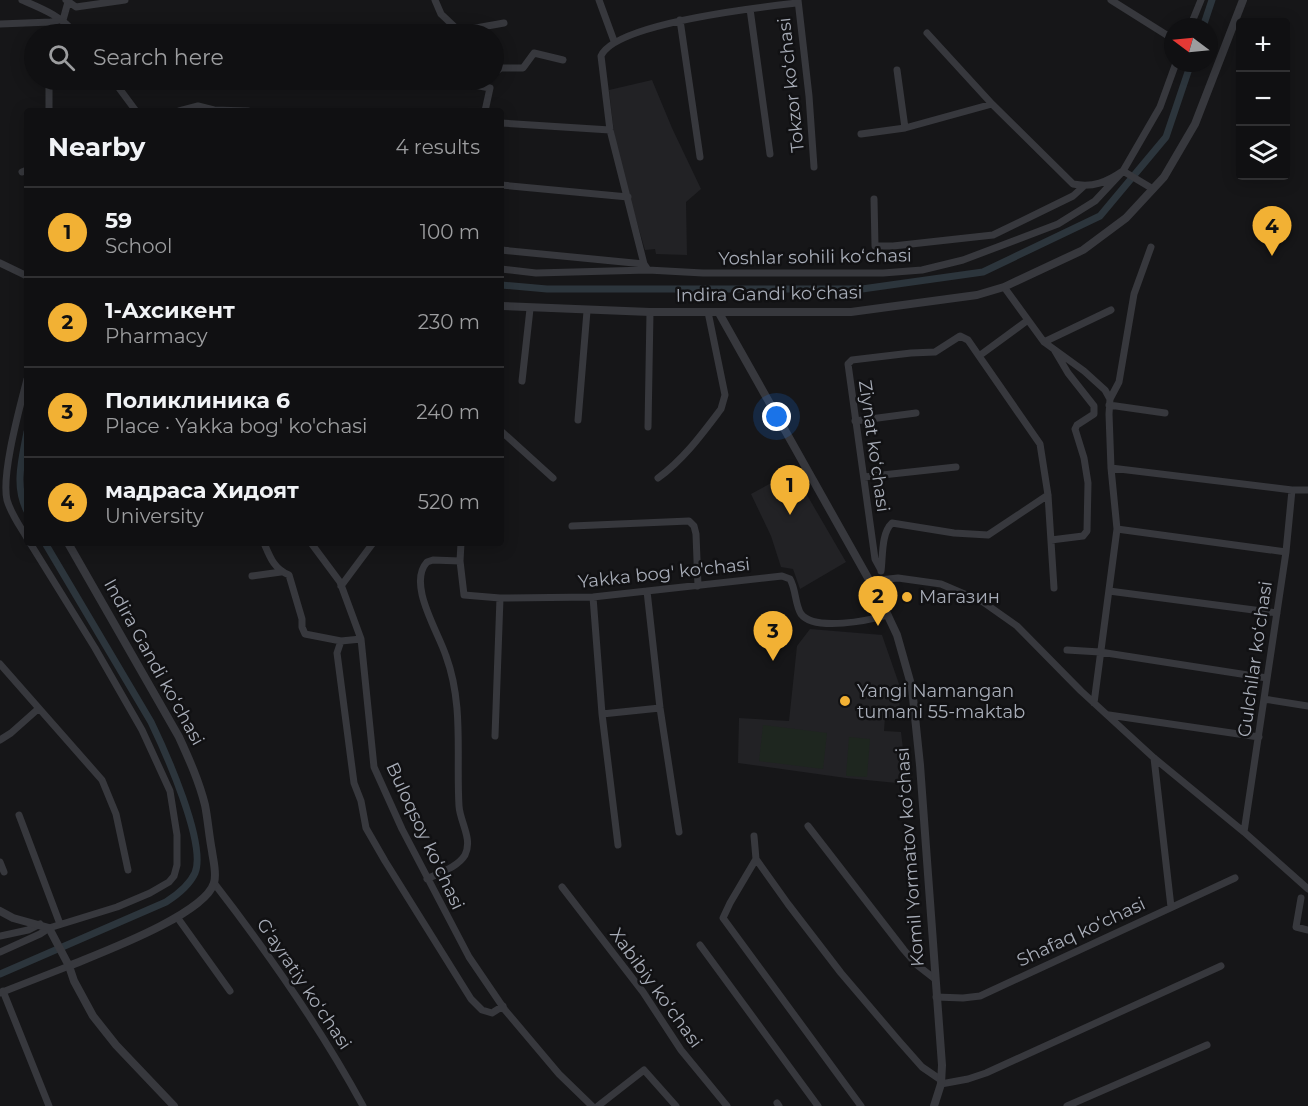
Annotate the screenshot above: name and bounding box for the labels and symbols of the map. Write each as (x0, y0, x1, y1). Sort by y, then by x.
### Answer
street label: Tokzor koʻchasi (773, 16, 809, 154)
north arrow (1164, 18, 1218, 72)
pin: 4 (1252, 206, 1292, 256)
street label: Yoshlar sohili koʻchasi (718, 244, 912, 270)
street label: Indira Gandi koʻchasi (675, 281, 863, 307)
street label: Ziynat koʻchasi (854, 379, 894, 513)
your location (762, 402, 791, 431)
pin: 1 (770, 466, 810, 515)
street label: Yakka bog' ko'chasi (577, 553, 751, 593)
street label: Indira Gandi koʻchasi (99, 575, 209, 749)
pin: 2 (858, 576, 898, 626)
street label: Gulchilar koʻchasi (1233, 580, 1277, 738)
place label: Магазин (919, 586, 1000, 608)
marker: Магазин (900, 590, 914, 604)
pin: 3 (754, 612, 792, 661)
place label: Yangi Namangan tumani 55-maktab (857, 680, 1025, 723)
marker: Yangi Namangan tumani 55-maktab (838, 694, 852, 708)
street label: Komil Yormatov koʻchasi (891, 746, 929, 968)
street label: Buloqsoy koʻchasi (381, 759, 469, 913)
street label: Shafaq koʻchasi (1013, 893, 1149, 971)
street label: Gʻayratiy koʻchasi (252, 914, 356, 1054)
street label: Xabibiy koʻchasi (605, 924, 707, 1052)

